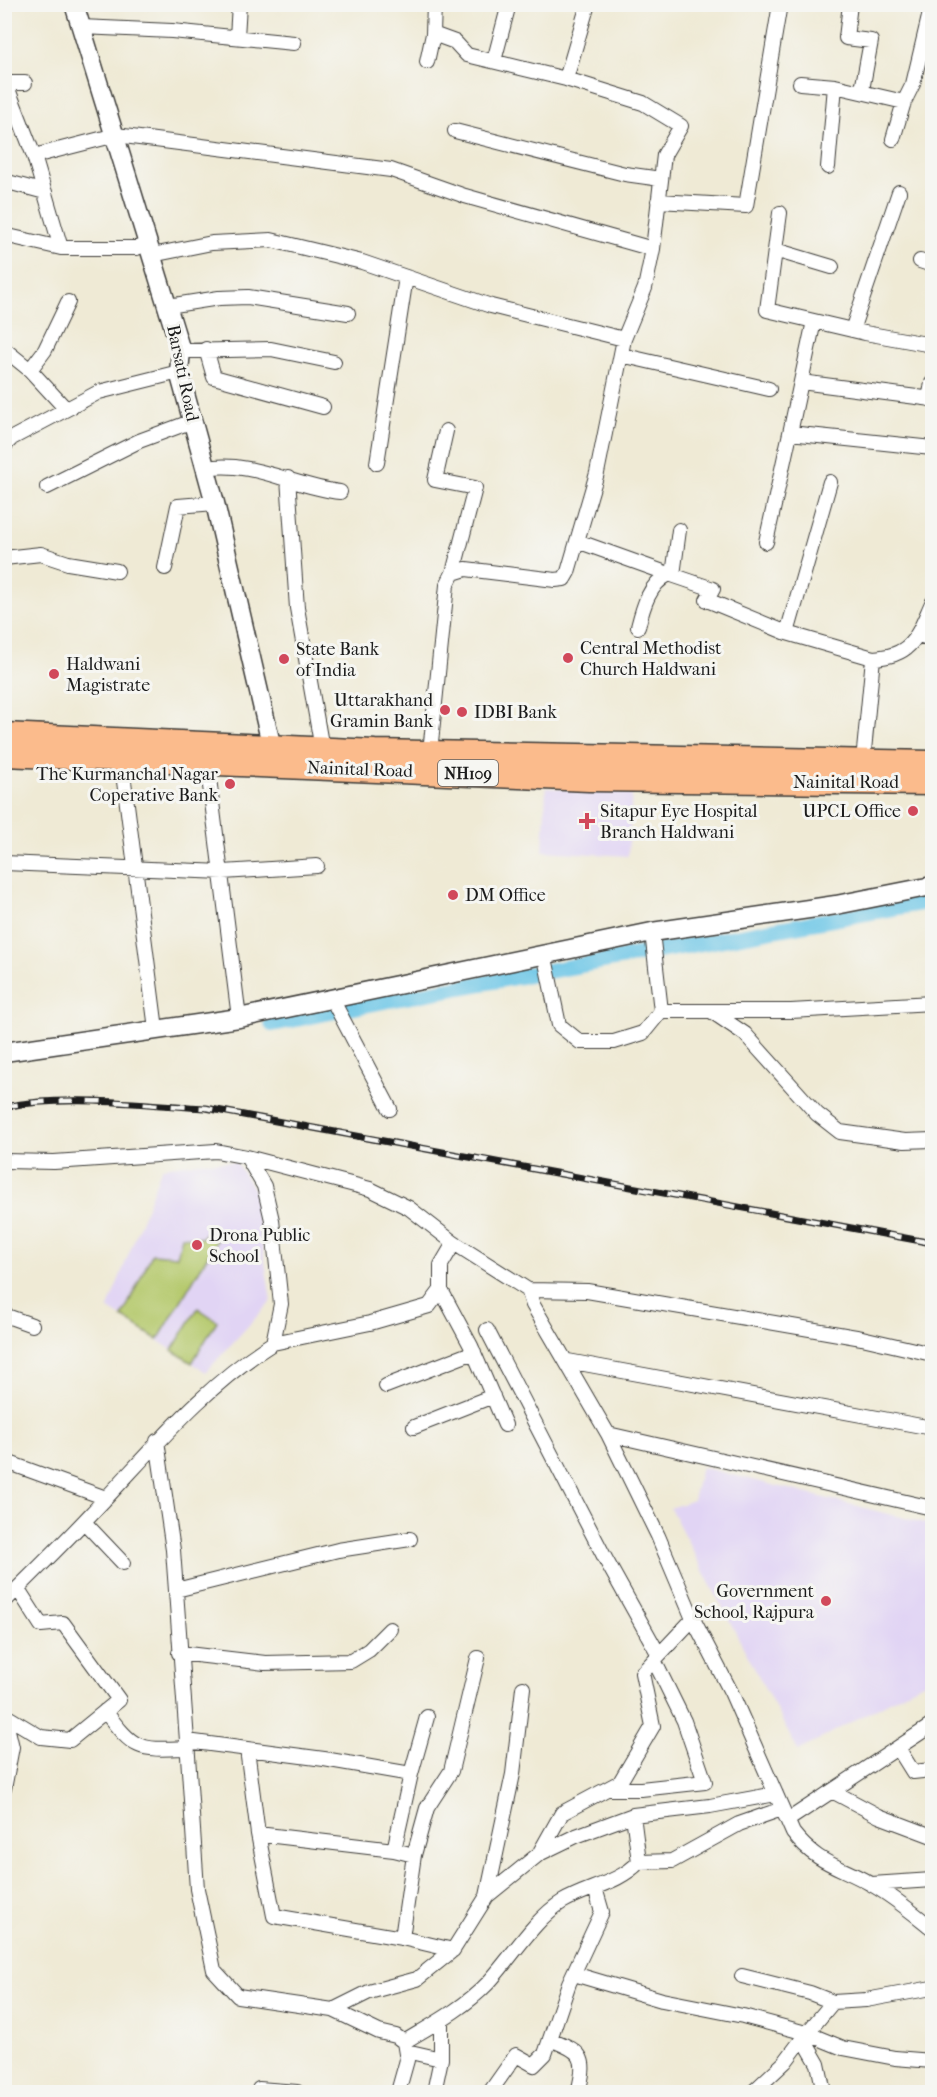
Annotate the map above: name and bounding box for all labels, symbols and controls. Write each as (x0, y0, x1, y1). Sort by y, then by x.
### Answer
street label: Barsati Road (162, 323, 203, 424)
place label: Central Methodist Church Haldwani (580, 638, 722, 680)
place label: State Bank of India (296, 639, 380, 681)
marker: Central Methodist Church Haldwani (561, 651, 575, 665)
marker: State Bank of India (277, 652, 291, 666)
place label: Haldwani Magistrate (66, 654, 150, 696)
marker: Haldwani Magistrate (47, 667, 61, 681)
place label: Uttarakhand Gramin Bank (330, 690, 434, 732)
place label: IDBI Bank (474, 702, 558, 723)
marker: Uttarakhand Gramin Bank (438, 703, 452, 717)
marker: IDBI Bank (455, 705, 469, 719)
street label: Nainital Road (307, 757, 414, 782)
road number: NH109 (438, 760, 498, 786)
place label: The Kurmanchal Nagar Coperative Bank (36, 764, 219, 806)
street label: Nainital Road (793, 772, 899, 793)
marker: The Kurmanchal Nagar Coperative Bank (223, 777, 237, 791)
place label: Sitapur Eye Hospital Branch Haldwani (600, 801, 758, 843)
place label: UPCL Office (803, 801, 901, 822)
marker: UPCL Office (906, 804, 920, 818)
marker: Sitapur Eye Hospital Branch Haldwani (578, 812, 596, 830)
place label: DM Office (465, 885, 546, 906)
marker: DM Office (446, 888, 460, 902)
place label: Drona Public School (209, 1225, 310, 1267)
marker: Drona Public School (190, 1238, 204, 1252)
place label: Government School, Rajpura (694, 1581, 815, 1623)
marker: Government School, Rajpura (819, 1594, 833, 1608)

